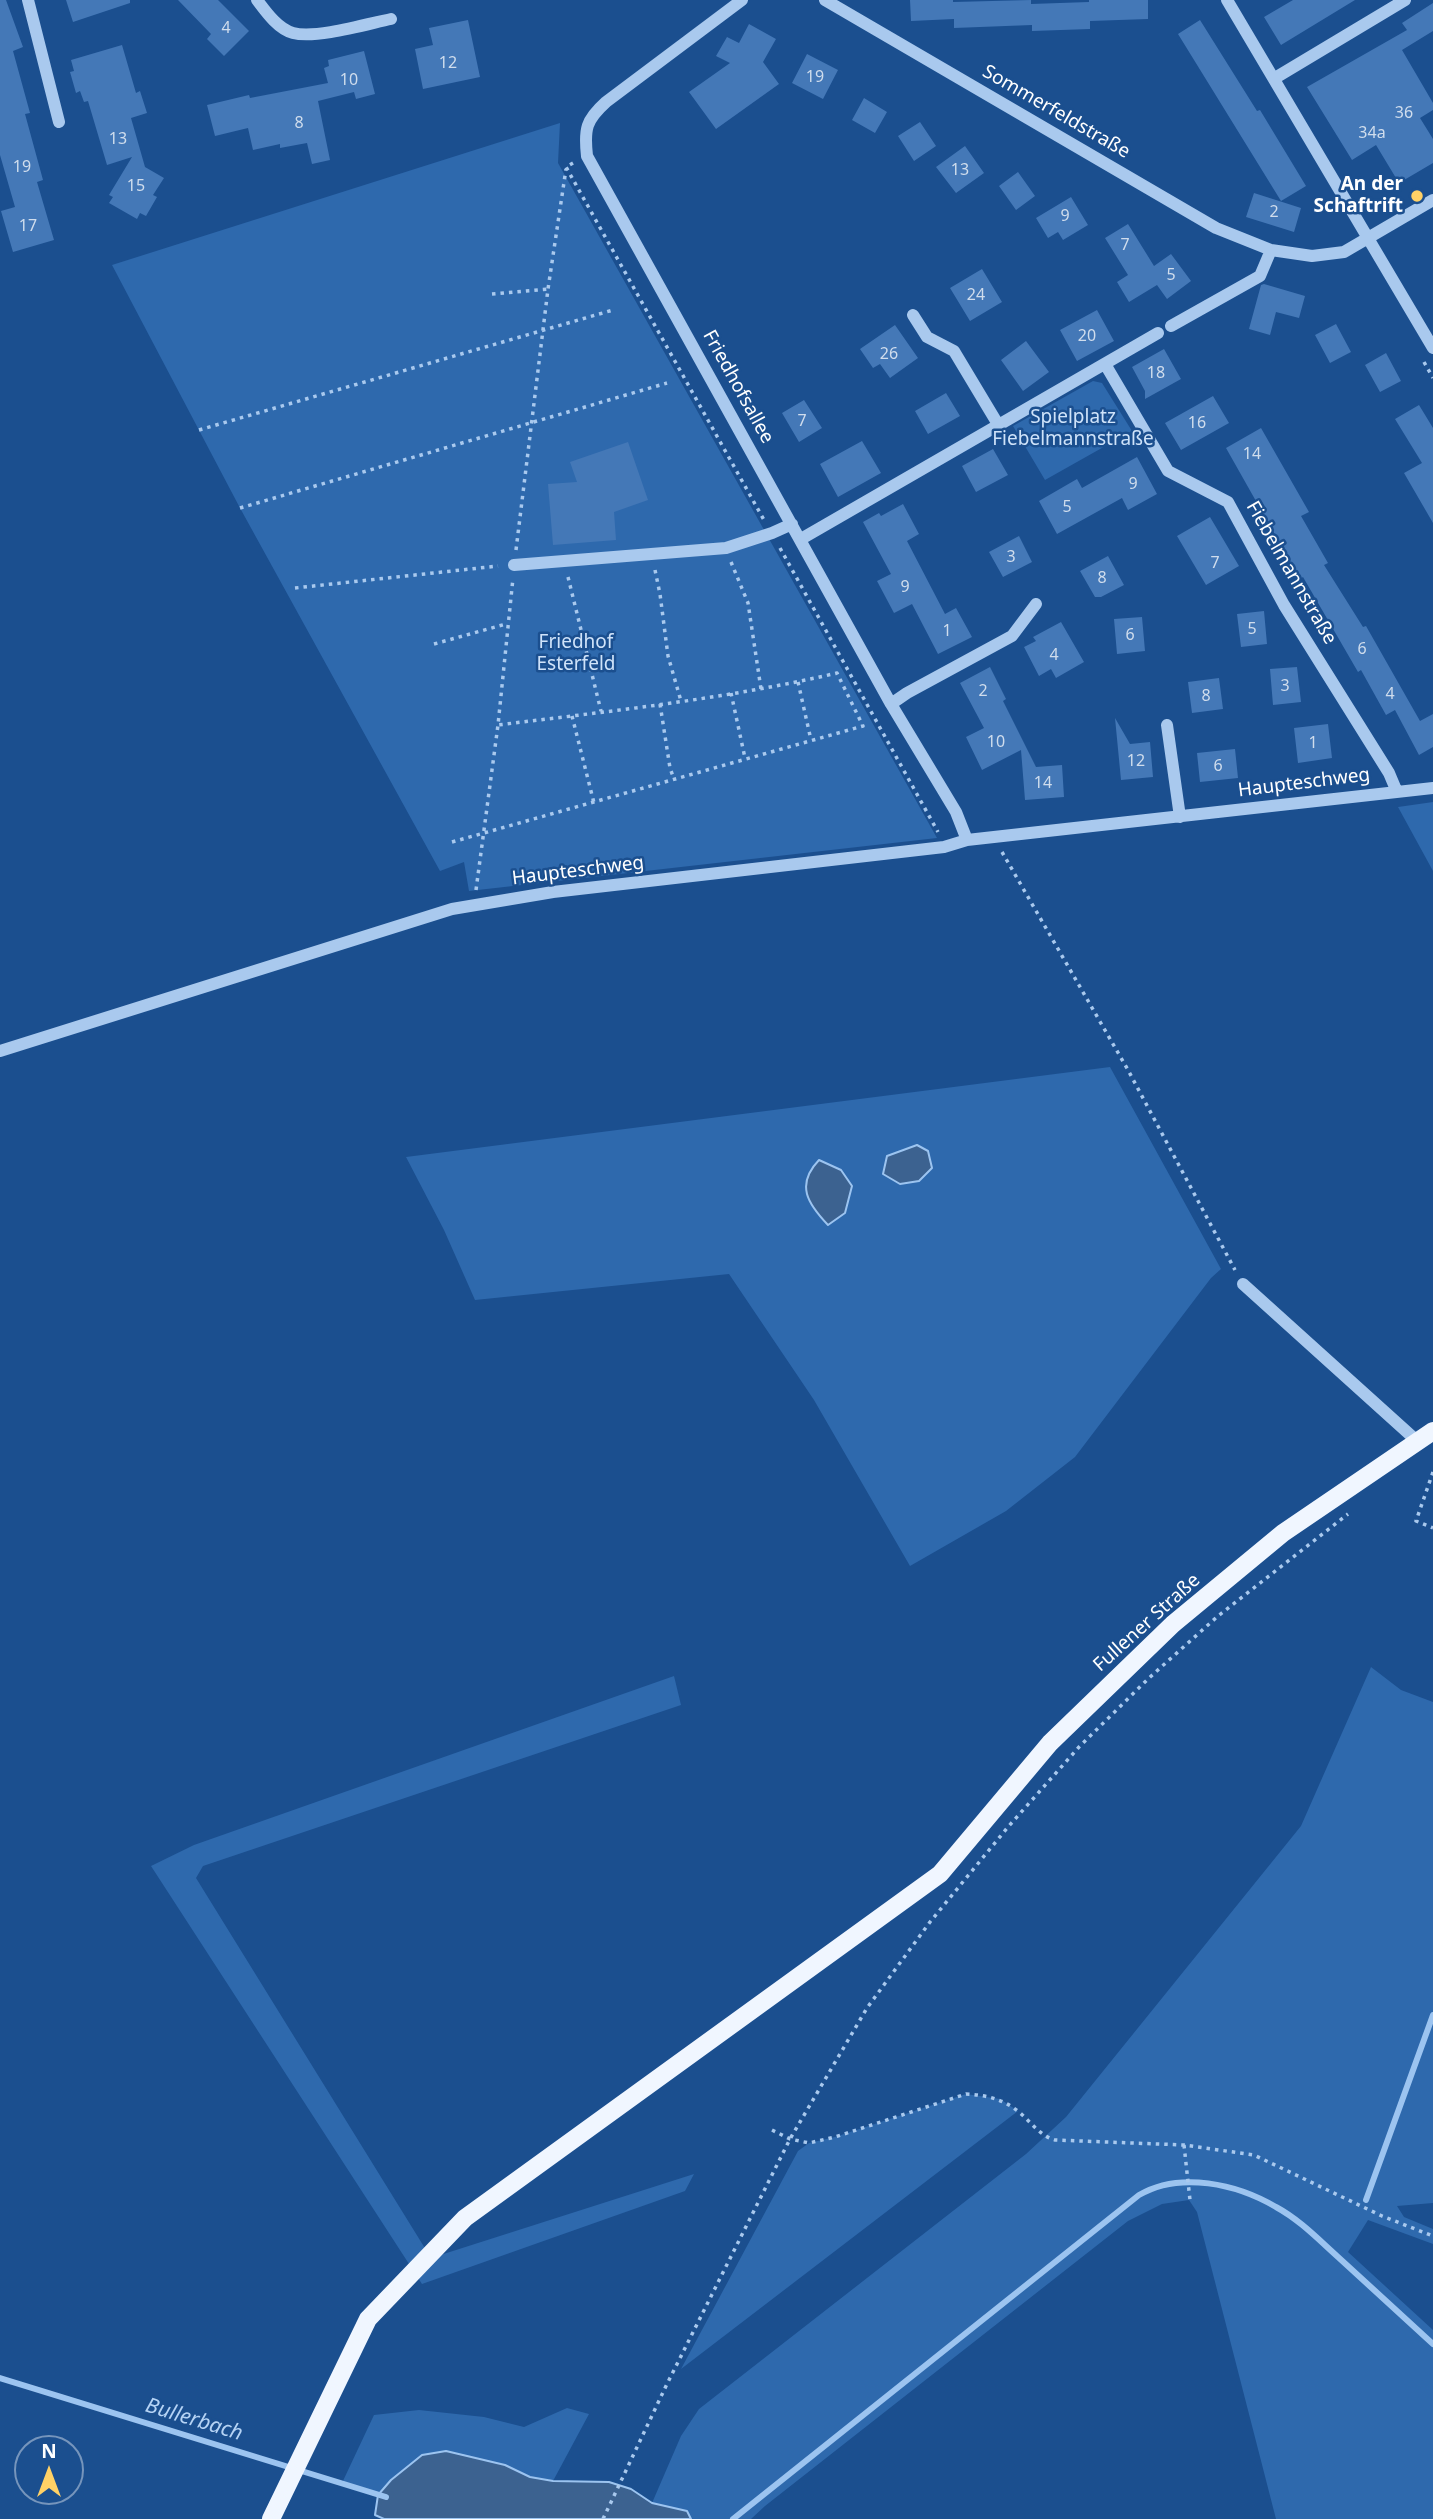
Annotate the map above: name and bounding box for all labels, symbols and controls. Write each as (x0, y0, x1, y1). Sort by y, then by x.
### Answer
house number: 4 (221, 18, 231, 38)
house number: 12 (439, 53, 457, 73)
street label: Sommerfeldstraße (978, 60, 1134, 164)
house number: 19 (806, 67, 824, 87)
house number: 10 (340, 70, 358, 90)
house number: 36 (1395, 103, 1413, 123)
house number: 8 (294, 113, 304, 133)
house number: 34a (1358, 123, 1386, 143)
house number: 13 (109, 129, 127, 149)
house number: 19 (13, 157, 31, 177)
house number: 13 (951, 160, 969, 180)
place label: An der Schaftrift (1314, 174, 1403, 218)
house number: 15 (127, 176, 145, 196)
marker: An der Schaftrift (1409, 188, 1425, 204)
house number: 2 (1269, 202, 1279, 222)
house number: 9 (1060, 206, 1070, 226)
house number: 17 (19, 216, 37, 236)
house number: 7 (1120, 235, 1130, 255)
house number: 5 (1166, 265, 1176, 285)
house number: 24 (967, 285, 985, 305)
street label: Friedhofsallee (698, 326, 778, 448)
house number: 20 (1078, 326, 1096, 346)
house number: 26 (880, 344, 898, 364)
house number: 18 (1147, 363, 1165, 383)
park label: Spielplatz Fiebelmannstraße (992, 407, 1154, 451)
house number: 7 (797, 411, 807, 431)
house number: 16 (1188, 413, 1206, 433)
house number: 14 (1243, 444, 1261, 464)
house number: 9 (1128, 474, 1138, 494)
house number: 5 (1062, 497, 1072, 517)
street label: Fiebelmannstraße (1241, 497, 1341, 649)
house number: 3 (1006, 547, 1016, 567)
house number: 7 (1210, 553, 1220, 573)
house number: 8 (1097, 568, 1107, 588)
house number: 9 (900, 577, 910, 597)
house number: 5 (1247, 619, 1257, 639)
house number: 1 (942, 621, 952, 641)
house number: 6 (1125, 625, 1135, 645)
park label: Friedhof Esterfeld (537, 632, 615, 676)
house number: 6 (1357, 639, 1367, 659)
house number: 4 (1049, 645, 1059, 665)
house number: 3 (1280, 676, 1290, 696)
house number: 2 (978, 681, 988, 701)
house number: 4 (1385, 684, 1395, 704)
house number: 8 (1201, 686, 1211, 706)
house number: 10 (987, 732, 1005, 752)
house number: 1 (1308, 733, 1318, 753)
house number: 12 (1127, 751, 1145, 771)
house number: 6 (1213, 756, 1223, 776)
street label: Haupteschweg (1237, 764, 1371, 802)
house number: 14 (1034, 773, 1052, 793)
street label: Haupteschweg (511, 852, 645, 890)
street label: Fullener Straße (1089, 1569, 1205, 1677)
water label: Bullerbach (142, 2393, 246, 2447)
north arrow (14, 2435, 84, 2505)
text: N (41, 2438, 57, 2464)

